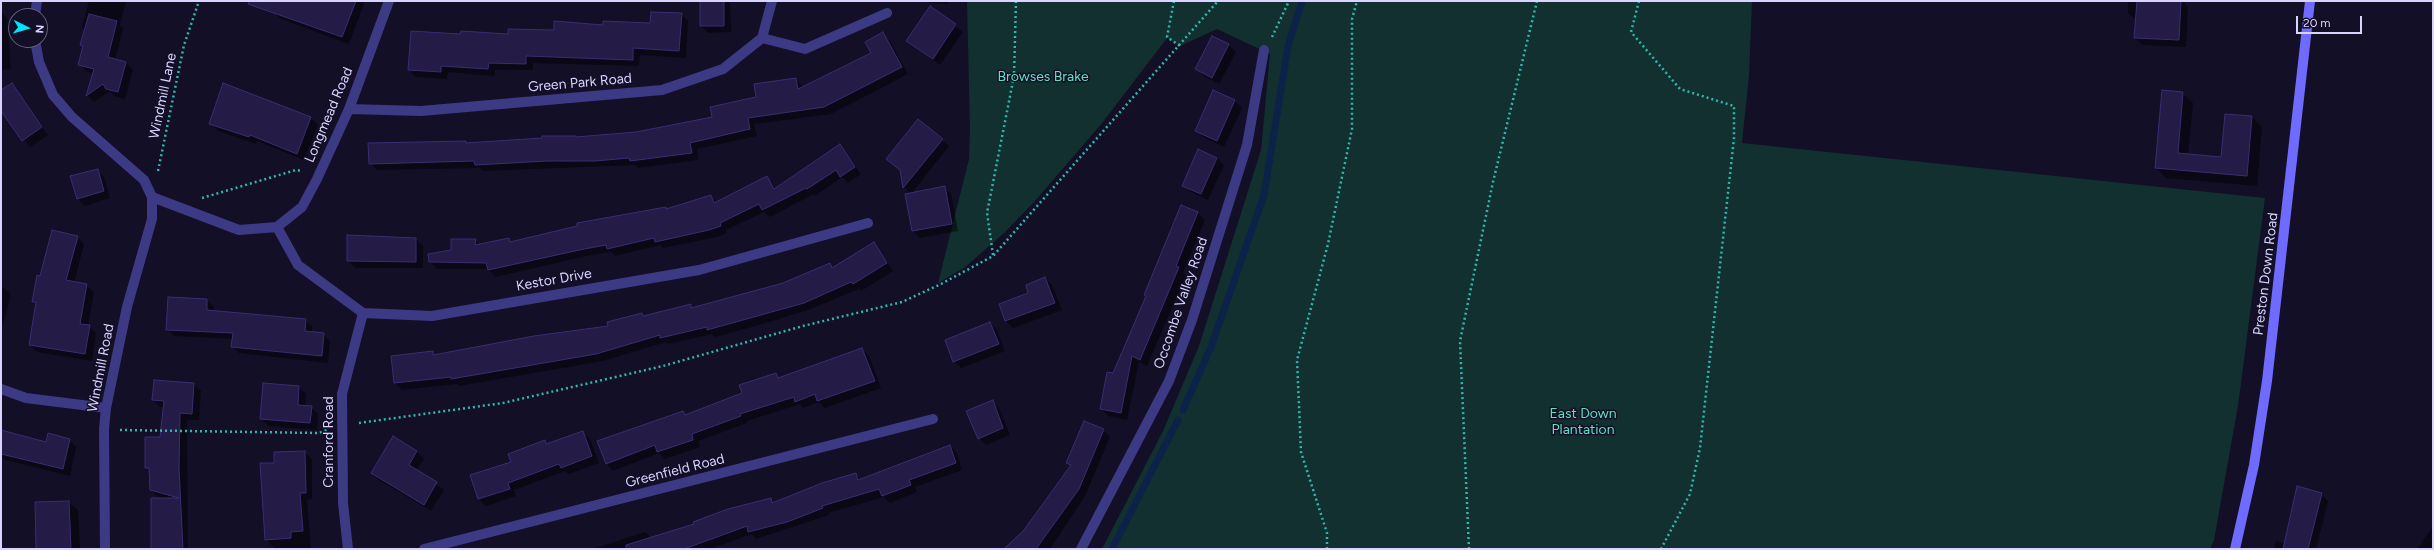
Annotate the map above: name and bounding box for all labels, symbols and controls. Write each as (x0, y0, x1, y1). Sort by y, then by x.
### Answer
north arrow (8, 8, 48, 48)
scale bar (2298, 8, 2364, 34)
text: 20 m (2303, 16, 2331, 30)
text: N (33, 24, 46, 34)
street label: Windmill Lane (146, 52, 180, 140)
street label: Longmead Road (301, 65, 357, 165)
park label: Browses Brake (997, 69, 1089, 85)
street label: Green Park Road (527, 70, 633, 96)
street label: Preston Down Road (2250, 212, 2282, 336)
street label: Occombe Valley Road (1151, 235, 1211, 371)
street label: Kestor Drive (515, 265, 593, 295)
street label: Windmill Road (84, 322, 118, 414)
street label: Cranford Road (321, 396, 337, 488)
park label: East Down Plantation (1549, 406, 1617, 438)
street label: Greenfield Road (624, 451, 726, 491)

